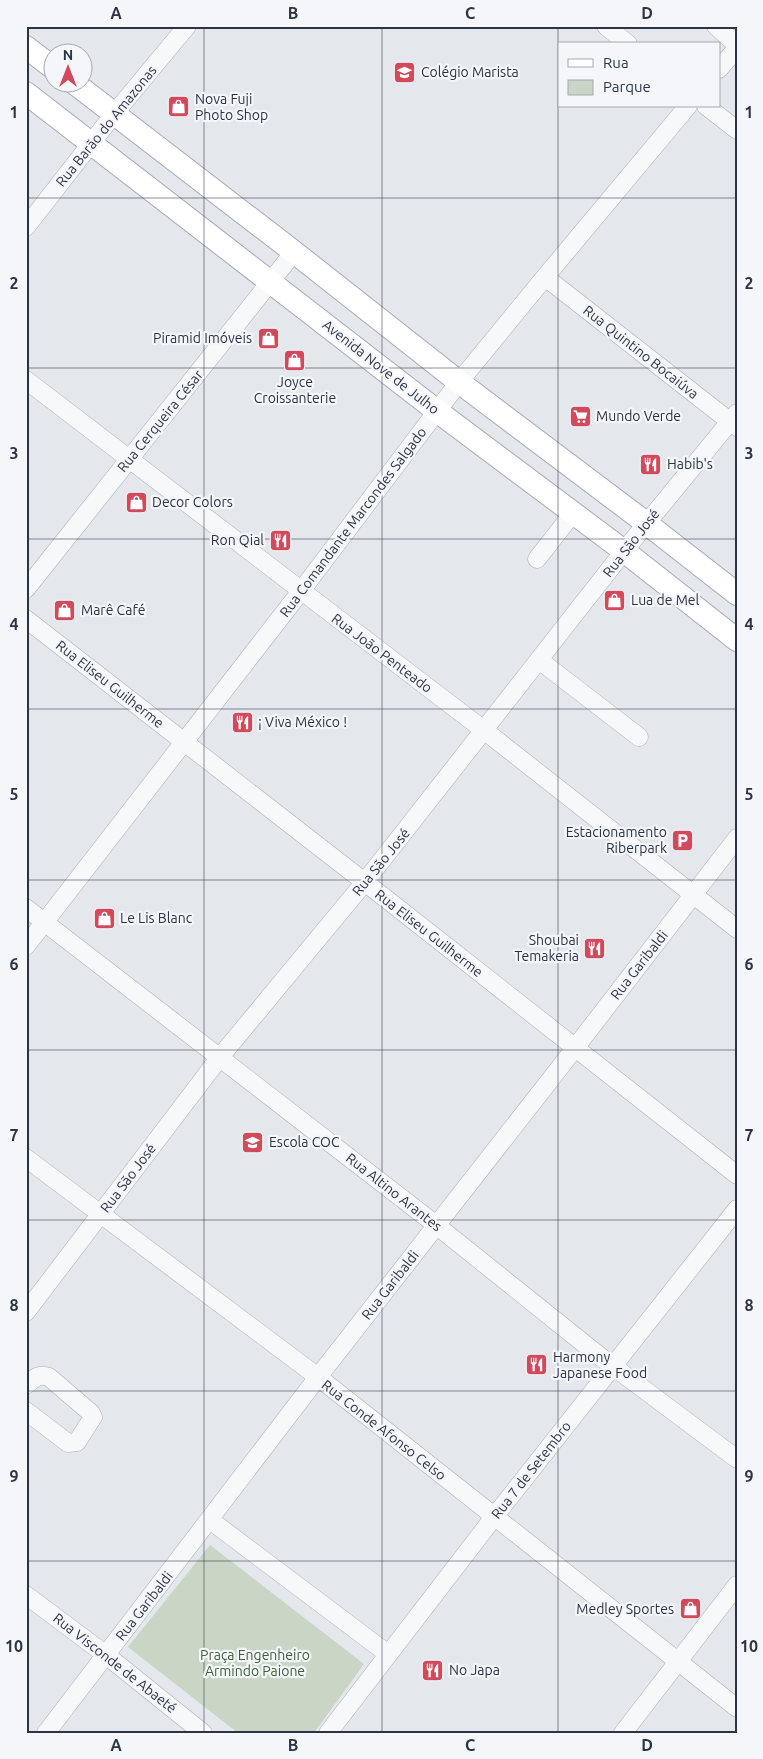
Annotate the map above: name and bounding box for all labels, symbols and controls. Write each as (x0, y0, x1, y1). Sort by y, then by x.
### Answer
text: A (110, 4, 122, 22)
text: B (288, 4, 298, 22)
text: C (465, 4, 475, 22)
text: D (641, 4, 653, 22)
north arrow (42, 42, 92, 92)
legend (558, 42, 720, 108)
text: N (63, 47, 73, 63)
text: Rua (603, 54, 629, 71)
school or university icon: Colégio Marista (393, 60, 417, 84)
street label: Rua Barão do Amazonas (52, 62, 160, 190)
place label: Colégio Marista (421, 64, 519, 80)
text: Parque (603, 78, 651, 95)
place label: Nova Fuji Photo Shop (195, 91, 268, 123)
shop icon: Nova Fuji Photo Shop (167, 95, 191, 119)
text: 1 (9, 103, 19, 121)
text: 1 (744, 103, 754, 121)
text: 2 (9, 274, 19, 292)
text: 2 (744, 274, 754, 292)
street label: Rua Quintino Bocaiúva (580, 302, 702, 402)
street label: Avenida Nove de Julho (320, 317, 442, 417)
shop icon: Piramid Imóveis (256, 326, 280, 350)
place label: Piramid Imóveis (153, 330, 252, 346)
shop icon: Joyce Croissanterie (283, 348, 307, 372)
street label: Rua Cerqueira César (114, 366, 206, 475)
place label: Joyce Croissanterie (254, 374, 336, 406)
supermarket icon: Mundo Verde (568, 404, 592, 428)
place label: Mundo Verde (596, 408, 681, 424)
street label: Rua Comandante Marcondes Salgado (276, 424, 430, 620)
text: 3 (9, 444, 19, 462)
text: 3 (744, 444, 754, 462)
restaurant icon: Habib's (639, 452, 663, 476)
place label: Habib's (667, 456, 713, 472)
shop icon: Decor Colors (124, 490, 148, 514)
place label: Decor Colors (152, 494, 233, 510)
street label: Rua São José (599, 506, 663, 580)
restaurant icon: Ron Qial (268, 528, 292, 552)
place label: Ron Qial (211, 532, 264, 548)
shop icon: Lua de Mel (603, 588, 627, 612)
place label: Lua de Mel (631, 592, 700, 608)
shop icon: Marê Café (53, 598, 77, 622)
place label: Marê Café (81, 602, 145, 618)
street label: Rua João Penteado (329, 610, 435, 696)
text: 4 (9, 615, 19, 633)
text: 4 (744, 615, 754, 633)
street label: Rua Eliseu Guilherme (53, 637, 167, 731)
restaurant icon: ¡ Viva México ! (230, 710, 254, 734)
place label: ¡ Viva México ! (258, 714, 347, 730)
text: 5 (9, 785, 19, 803)
text: 5 (744, 785, 754, 803)
place label: Estacionamento Riberpark (566, 824, 667, 856)
street label: Rua São José (349, 825, 413, 899)
parking icon: Estacionamento Riberpark (671, 828, 695, 852)
street label: Rua Eliseu Guilherme (372, 886, 486, 980)
shop icon: Le Lis Blanc (92, 906, 116, 930)
place label: Le Lis Blanc (120, 910, 193, 926)
street label: Rua Garibaldi (607, 927, 671, 1003)
place label: Shoubai Temakeria (514, 932, 579, 964)
restaurant icon: Shoubai Temakeria (583, 936, 607, 960)
text: 6 (9, 955, 19, 973)
text: 6 (744, 955, 754, 973)
text: 7 (9, 1126, 19, 1144)
text: 7 (744, 1126, 754, 1144)
school or university icon: Escola COC (241, 1130, 265, 1154)
place label: Escola COC (269, 1134, 340, 1150)
street label: Rua São José (97, 1140, 159, 1216)
street label: Rua Altino Arantes (343, 1150, 445, 1234)
street label: Rua Garibaldi (358, 1247, 422, 1323)
text: 8 (9, 1296, 19, 1314)
text: 8 (744, 1296, 754, 1314)
place label: Harmony Japanese Food (553, 1349, 647, 1381)
restaurant icon: Harmony Japanese Food (525, 1353, 549, 1377)
street label: Rua Conde Afonso Celso (319, 1377, 449, 1483)
street label: Rua 7 de Setembro (488, 1418, 574, 1522)
text: 9 (9, 1467, 19, 1485)
text: 9 (744, 1467, 754, 1485)
street label: Rua Garibaldi (112, 1568, 176, 1644)
shop icon: Medley Sportes (678, 1597, 702, 1621)
place label: Medley Sportes (576, 1601, 674, 1617)
street label: Rua Visconde de Abaeté (50, 1610, 180, 1716)
text: 10 (5, 1637, 23, 1655)
text: 10 (740, 1637, 758, 1655)
park label: Praça Engenheiro Armindo Paione (200, 1647, 310, 1679)
restaurant icon: No Japa (421, 1658, 445, 1682)
place label: No Japa (449, 1662, 500, 1678)
text: A (110, 1736, 122, 1754)
text: B (288, 1736, 298, 1754)
text: C (465, 1736, 475, 1754)
text: D (641, 1736, 653, 1754)

